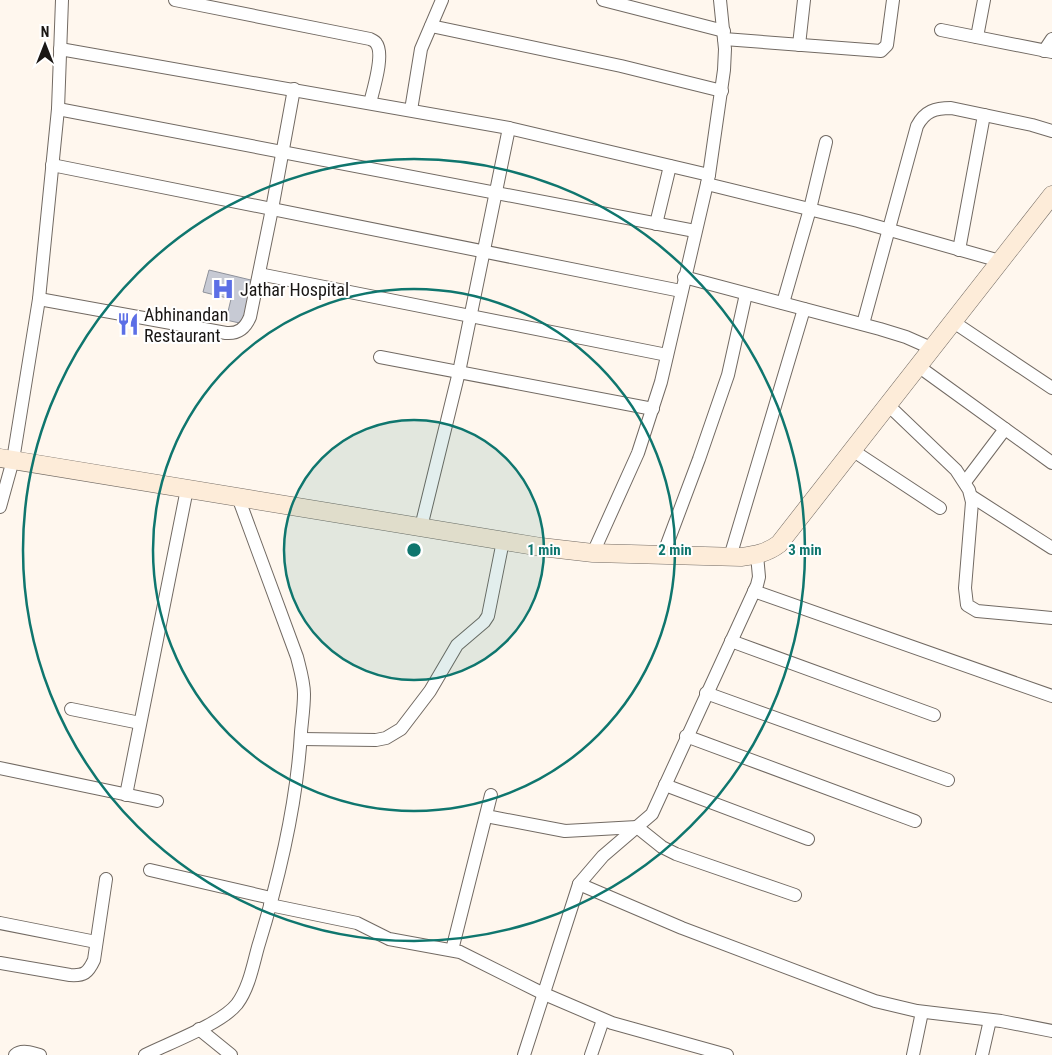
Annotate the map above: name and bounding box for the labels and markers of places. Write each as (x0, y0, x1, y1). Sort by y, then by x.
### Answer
hospital icon: Jathar Hospital (210, 276, 236, 302)
place label: Jathar Hospital (240, 279, 349, 300)
place label: Abhinandan Restaurant (144, 304, 228, 346)
restaurant icon: Abhinandan Restaurant (115, 311, 141, 337)
centre of rings (405, 541, 423, 559)

